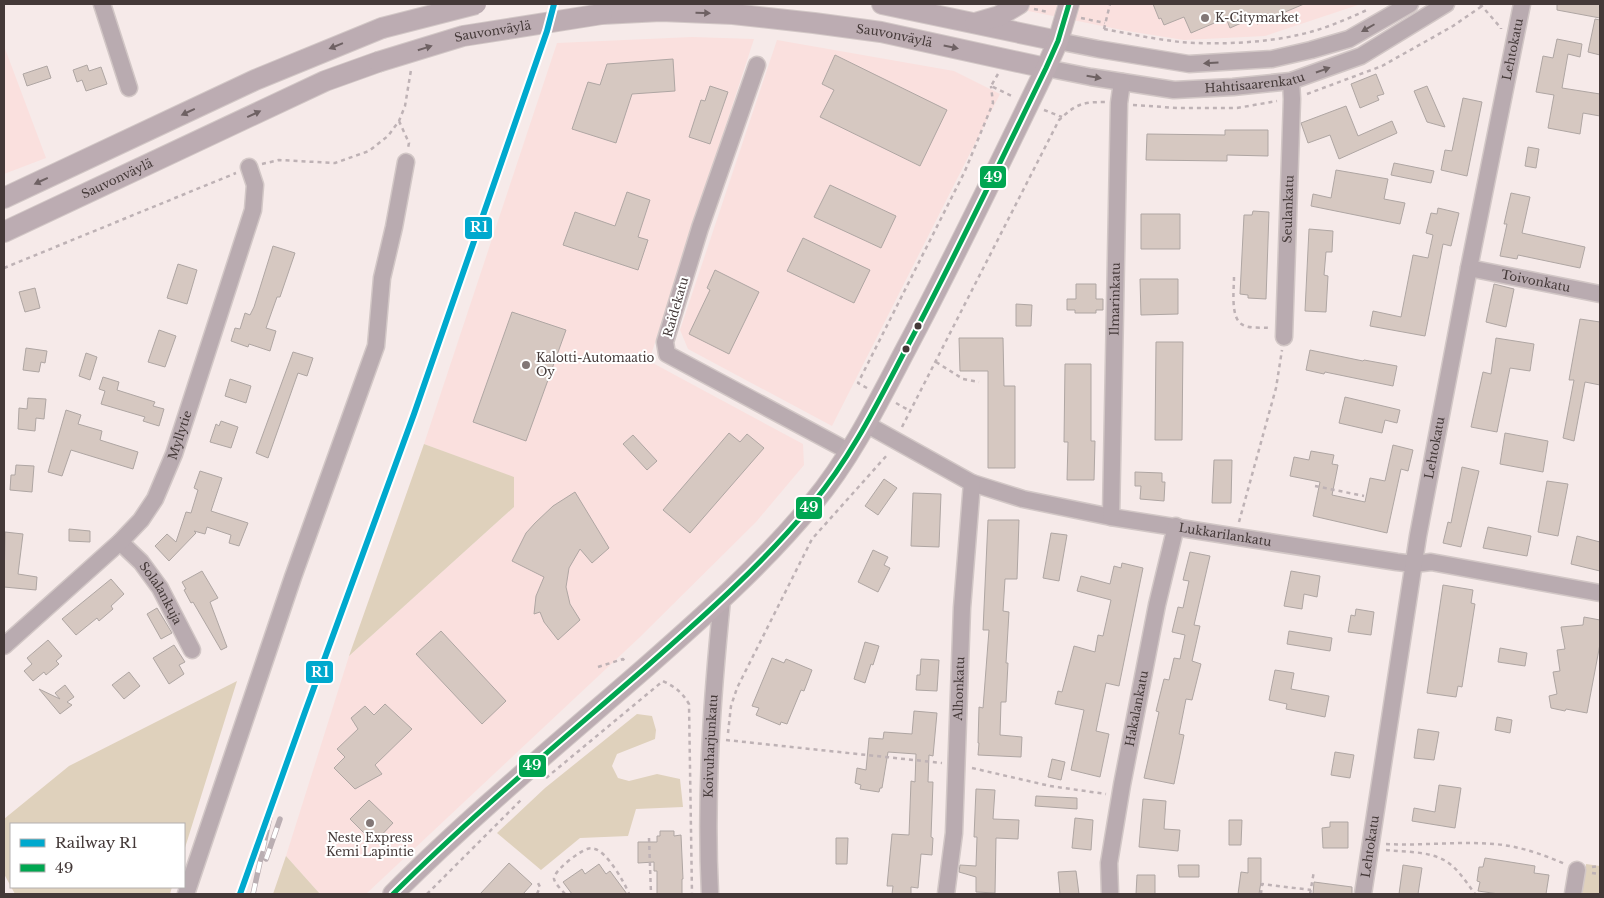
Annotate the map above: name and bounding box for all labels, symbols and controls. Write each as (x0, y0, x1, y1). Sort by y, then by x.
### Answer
one-way arrow (696, 9, 712, 17)
place label: K-Citymarket (1215, 10, 1299, 25)
marker: K-Citymarket (1199, 12, 1211, 24)
street label: Sauvonväylä (453, 17, 532, 45)
street label: Lehtokatu (1499, 17, 1526, 82)
street label: Sauvonväylä (855, 21, 934, 50)
one-way arrow (1360, 24, 1375, 32)
one-way arrow (328, 42, 343, 50)
one-way arrow (418, 43, 433, 51)
one-way arrow (943, 43, 959, 51)
one-way arrow (1203, 59, 1219, 67)
one-way arrow (1316, 66, 1331, 74)
street label: Hahtisaarenkatu (1204, 69, 1307, 95)
one-way arrow (1086, 74, 1102, 82)
one-way arrow (181, 108, 195, 116)
one-way arrow (247, 110, 261, 118)
street label: Sauvonväylä (79, 155, 155, 202)
line badge: 49 (979, 165, 1007, 189)
text: 49 (984, 168, 1002, 186)
street label: Seulankatu (1279, 175, 1296, 243)
one-way arrow (34, 178, 48, 186)
line badge: R1 (464, 216, 493, 240)
text: R1 (470, 218, 488, 236)
street label: Ilmarinkatu (1107, 262, 1123, 336)
street label: Toivonkatu (1500, 267, 1572, 295)
street label: Raidekatu (660, 275, 691, 339)
unlabelled marker (913, 321, 923, 331)
unlabelled marker (901, 344, 911, 354)
place label: Kalotti-Automaatio Oy (536, 350, 655, 379)
marker: Kalotti-Automaatio Oy (520, 359, 532, 371)
street label: Myllytie (165, 408, 195, 462)
street label: Lehtokatu (1421, 415, 1448, 480)
line badge: 49 (795, 496, 823, 520)
text: 49 (800, 498, 818, 516)
street label: Lukkarilankatu (1178, 520, 1272, 549)
street label: Solalankuja (136, 559, 186, 627)
street label: Alhonkatu (950, 656, 967, 722)
line badge: R1 (305, 660, 334, 684)
text: R1 (311, 663, 329, 681)
street label: Hakalankatu (1122, 669, 1151, 748)
street label: Koivuharjunkatu (701, 694, 721, 798)
line badge: 49 (518, 754, 547, 778)
text: 49 (523, 756, 541, 774)
street label: Lehtokatu (1358, 814, 1382, 879)
marker: Neste Express Kemi Lapintie (364, 817, 376, 829)
legend (10, 823, 185, 888)
place label: Neste Express Kemi Lapintie (326, 830, 414, 859)
text: Railway R1 (55, 833, 138, 852)
text: 49 (55, 858, 73, 877)

